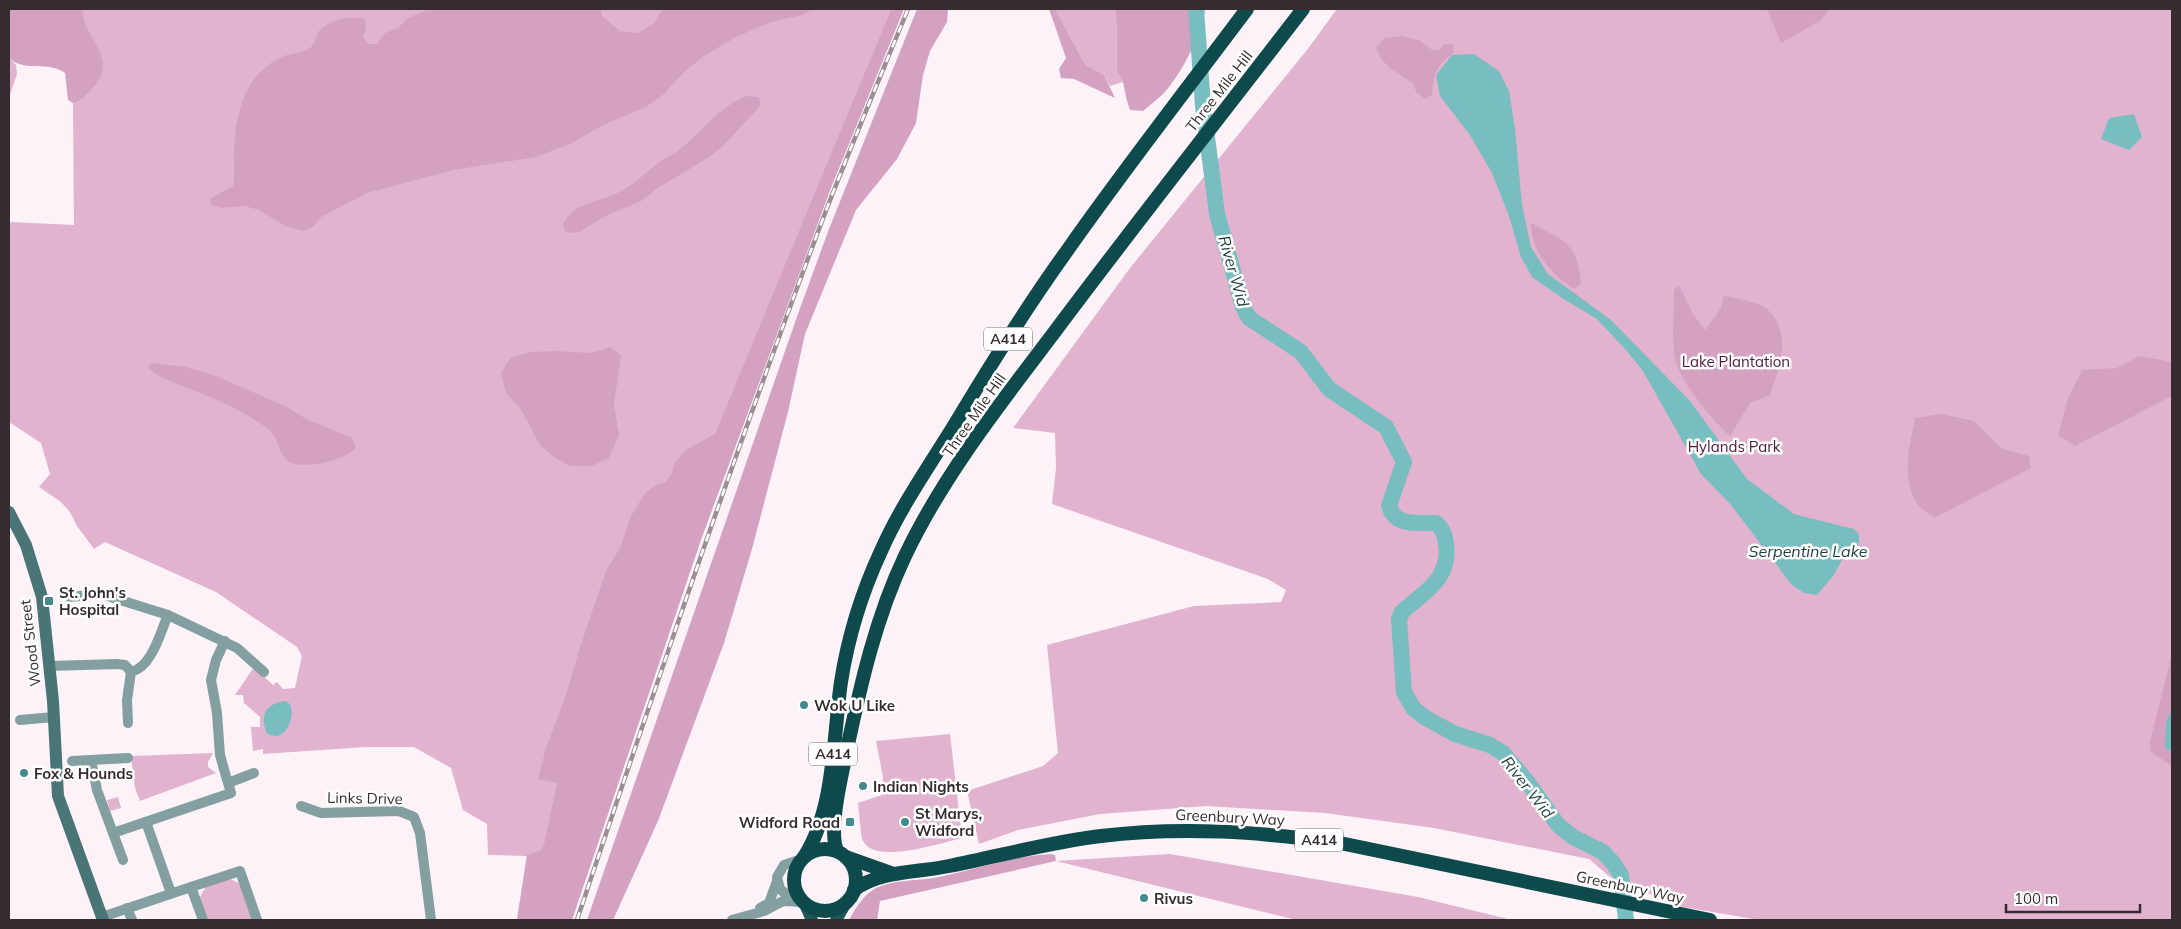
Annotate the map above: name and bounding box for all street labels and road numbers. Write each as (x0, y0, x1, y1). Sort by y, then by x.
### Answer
street label: Three Mile Hill (1181, 47, 1257, 135)
road number: A414 (984, 328, 1032, 350)
street label: Three Mile Hill (938, 370, 1010, 460)
street label: Wood Street (15, 599, 45, 687)
road number: A414 (809, 742, 857, 766)
street label: Links Drive (327, 788, 403, 808)
street label: Greenbury Way (1175, 805, 1285, 829)
road number: A414 (1295, 828, 1343, 852)
street label: Greenbury Way (1574, 866, 1686, 908)

